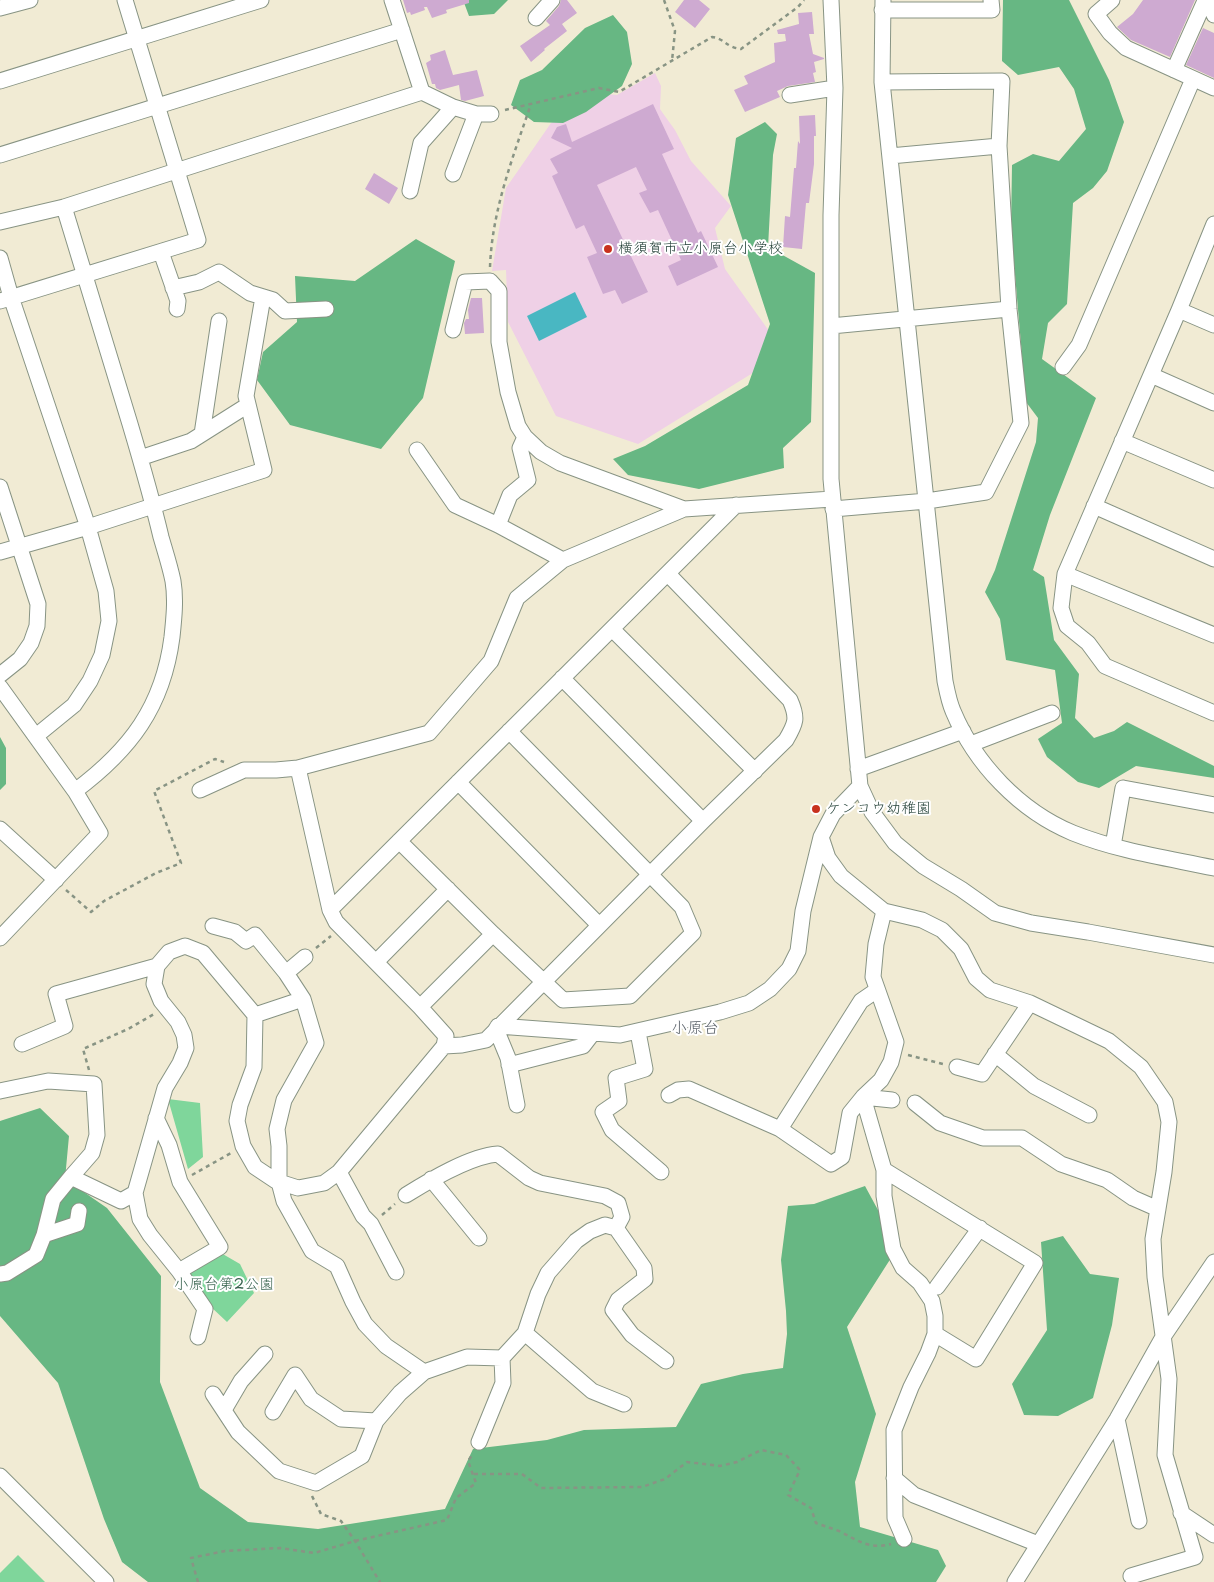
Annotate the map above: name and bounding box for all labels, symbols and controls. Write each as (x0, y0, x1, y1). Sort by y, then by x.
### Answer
place label: 横須賀市立小原台小学校 (618, 240, 783, 258)
marker: 横須賀市立小原台小学校 (602, 243, 614, 255)
place label: ケンコウ幼稚園 (826, 800, 931, 818)
marker: ケンコウ幼稚園 (810, 803, 822, 815)
district label: 小原台 (671, 1019, 719, 1039)
park label: 小原台第2公園 (174, 1276, 274, 1294)

